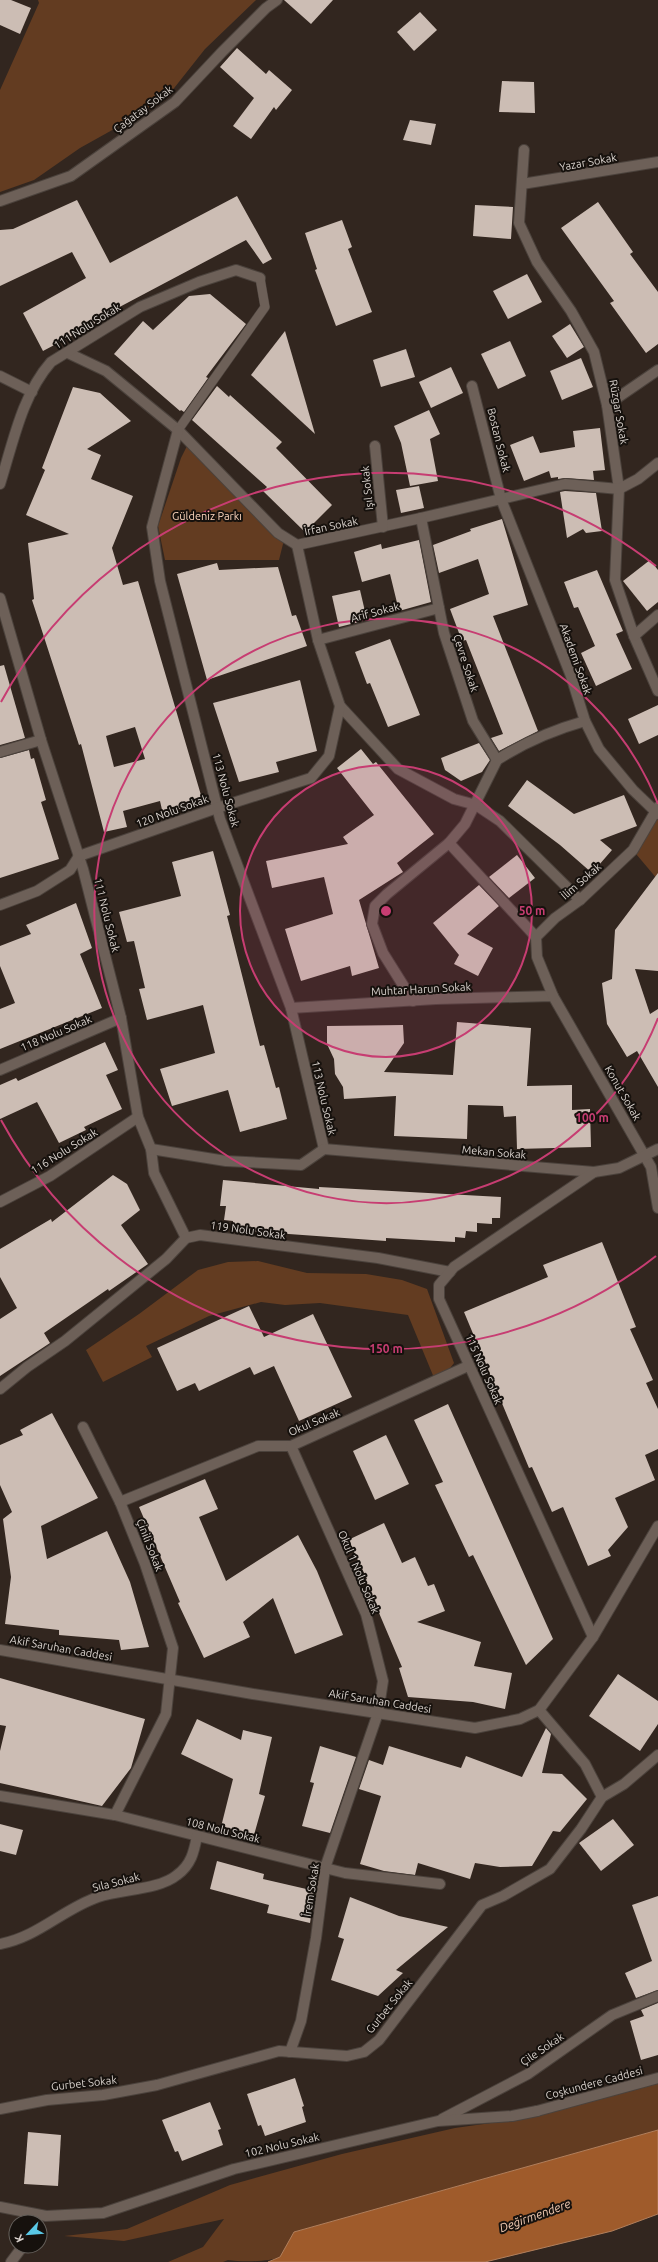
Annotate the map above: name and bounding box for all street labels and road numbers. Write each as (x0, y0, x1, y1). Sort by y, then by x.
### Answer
street label: Çağatay Sokak (111, 83, 175, 135)
street label: Yazar Sokak (558, 151, 618, 173)
street label: 111 Nolu Sokak (52, 301, 123, 351)
street label: Rüzgar Sokak (607, 379, 631, 446)
street label: Bostan Sokak (485, 407, 513, 474)
street label: Işıl Sokak (359, 465, 375, 511)
street label: İrfan Sokak (303, 514, 359, 538)
street label: Arif Sokak (349, 600, 401, 624)
street label: Akademi Sokak (558, 622, 595, 696)
street label: Çevre Sokak (451, 633, 481, 694)
street label: 113 Nolu Sokak (210, 752, 242, 829)
street label: 120 Nolu Sokak (134, 792, 210, 830)
street label: İlim Sokak (558, 860, 604, 902)
street label: 111 Nolu Sokak (92, 877, 122, 954)
street label: Muhtar Harun Sokak (371, 980, 472, 998)
street label: 118 Nolu Sokak (19, 1012, 94, 1053)
street label: 113 Nolu Sokak (310, 1060, 338, 1137)
street label: Konut Sokak (602, 1063, 644, 1123)
street label: 116 Nolu Sokak (29, 1126, 100, 1176)
street label: Mekan Sokak (461, 1143, 527, 1161)
street label: 119 Nolu Sokak (210, 1219, 287, 1241)
street label: 115 Nolu Sokak (463, 1332, 505, 1407)
street label: Okul Sokak (286, 1406, 342, 1438)
street label: Çinili Sokak (134, 1517, 166, 1573)
street label: Okul 1 Nolu Sokak (336, 1528, 382, 1616)
street label: Akif Saruhan Caddesi (9, 1633, 113, 1663)
street label: Akif Saruhan Caddesi (328, 1687, 432, 1715)
street label: 108 Nolu Sokak (185, 1815, 262, 1845)
street label: İrem Sokak (301, 1862, 321, 1918)
street label: Sıla Sokak (91, 1870, 141, 1894)
street label: Gurbet Sokak (364, 1976, 415, 2035)
street label: Çile Sokak (518, 2030, 566, 2068)
street label: Coşkundere Caddesi (544, 2064, 644, 2102)
street label: Gurbet Sokak (51, 2074, 118, 2092)
street label: 102 Nolu Sokak (244, 2131, 321, 2159)

